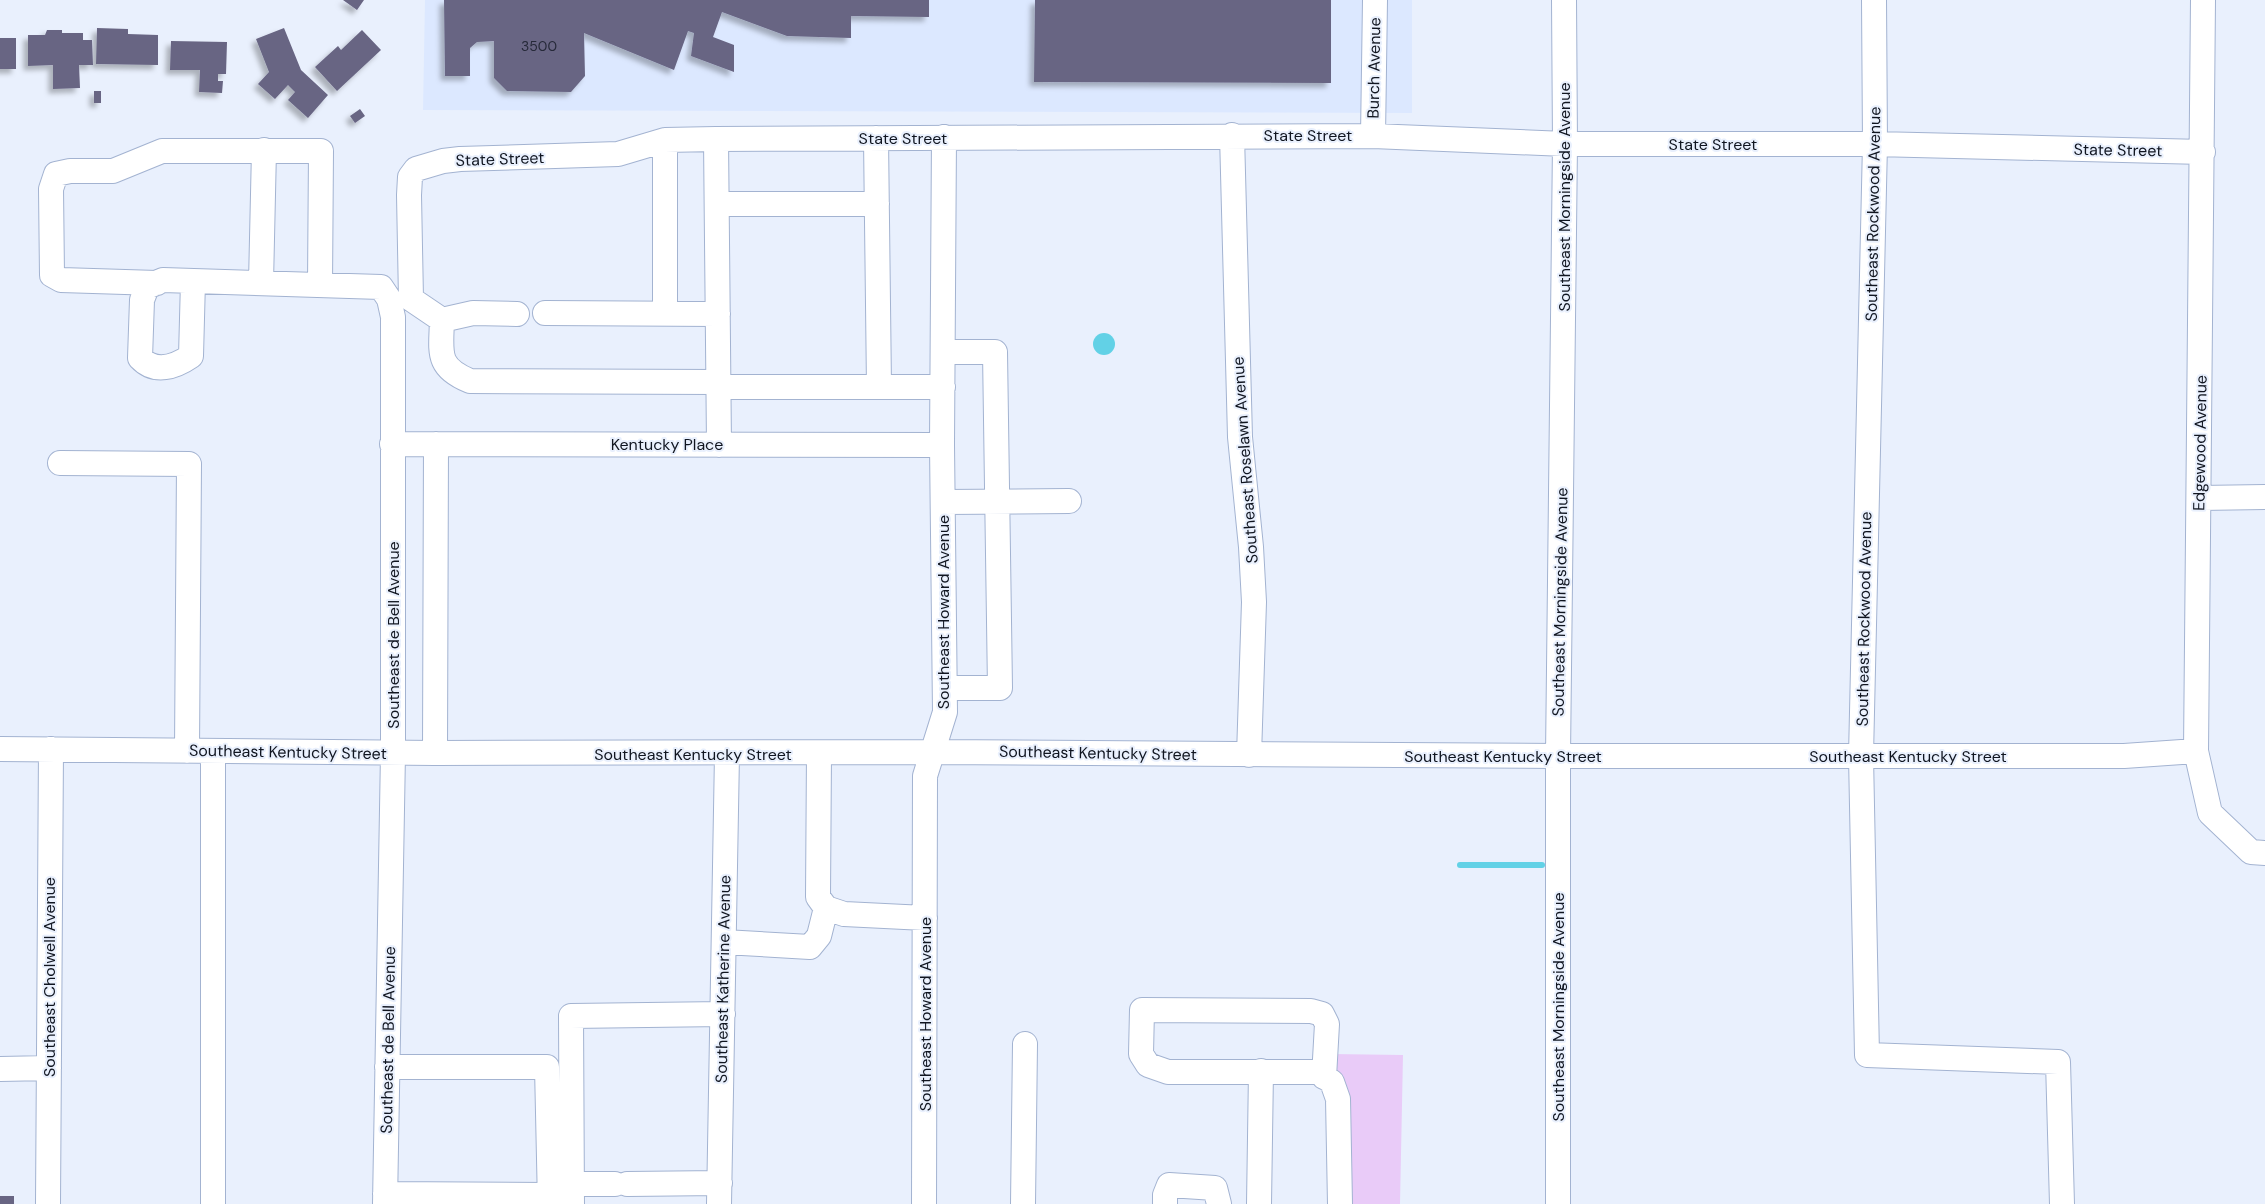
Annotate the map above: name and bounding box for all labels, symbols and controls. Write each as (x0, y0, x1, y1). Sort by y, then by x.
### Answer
street label: Burch Avenue (1363, 17, 1385, 119)
house number: 3500 (521, 37, 557, 55)
street label: Southeast Morningside Avenue (1554, 82, 1575, 312)
street label: Southeast Rockwood Avenue (1861, 106, 1885, 322)
street label: State Street (1264, 125, 1352, 146)
street label: State Street (859, 128, 947, 149)
street label: State Street (1669, 134, 1757, 155)
street label: State Street (2073, 139, 2163, 161)
street label: State Street (455, 147, 545, 171)
street label: Southeast Roselawn Avenue (1227, 356, 1263, 564)
street label: Edgewood Avenue (2188, 375, 2212, 511)
street label: Kentucky Place (611, 434, 723, 455)
street label: Southeast Morningside Avenue (1548, 487, 1572, 717)
street label: Southeast Rockwood Avenue (1852, 511, 1876, 727)
street label: Southeast Howard Avenue (933, 515, 954, 709)
street label: Southeast de Bell Avenue (383, 541, 404, 729)
street label: Southeast Kentucky Street (189, 740, 387, 764)
street label: Southeast Kentucky Street (999, 741, 1197, 765)
street label: Southeast Kentucky Street (594, 744, 792, 765)
street label: Southeast Kentucky Street (1404, 746, 1602, 767)
street label: Southeast Kentucky Street (1809, 746, 2007, 767)
street label: Southeast Katherine Avenue (711, 875, 735, 1083)
street label: Southeast Cholwell Avenue (39, 877, 60, 1077)
street label: Southeast Morningside Avenue (1548, 892, 1569, 1122)
street label: Southeast Howard Avenue (915, 917, 936, 1111)
street label: Southeast de Bell Avenue (376, 946, 400, 1134)

